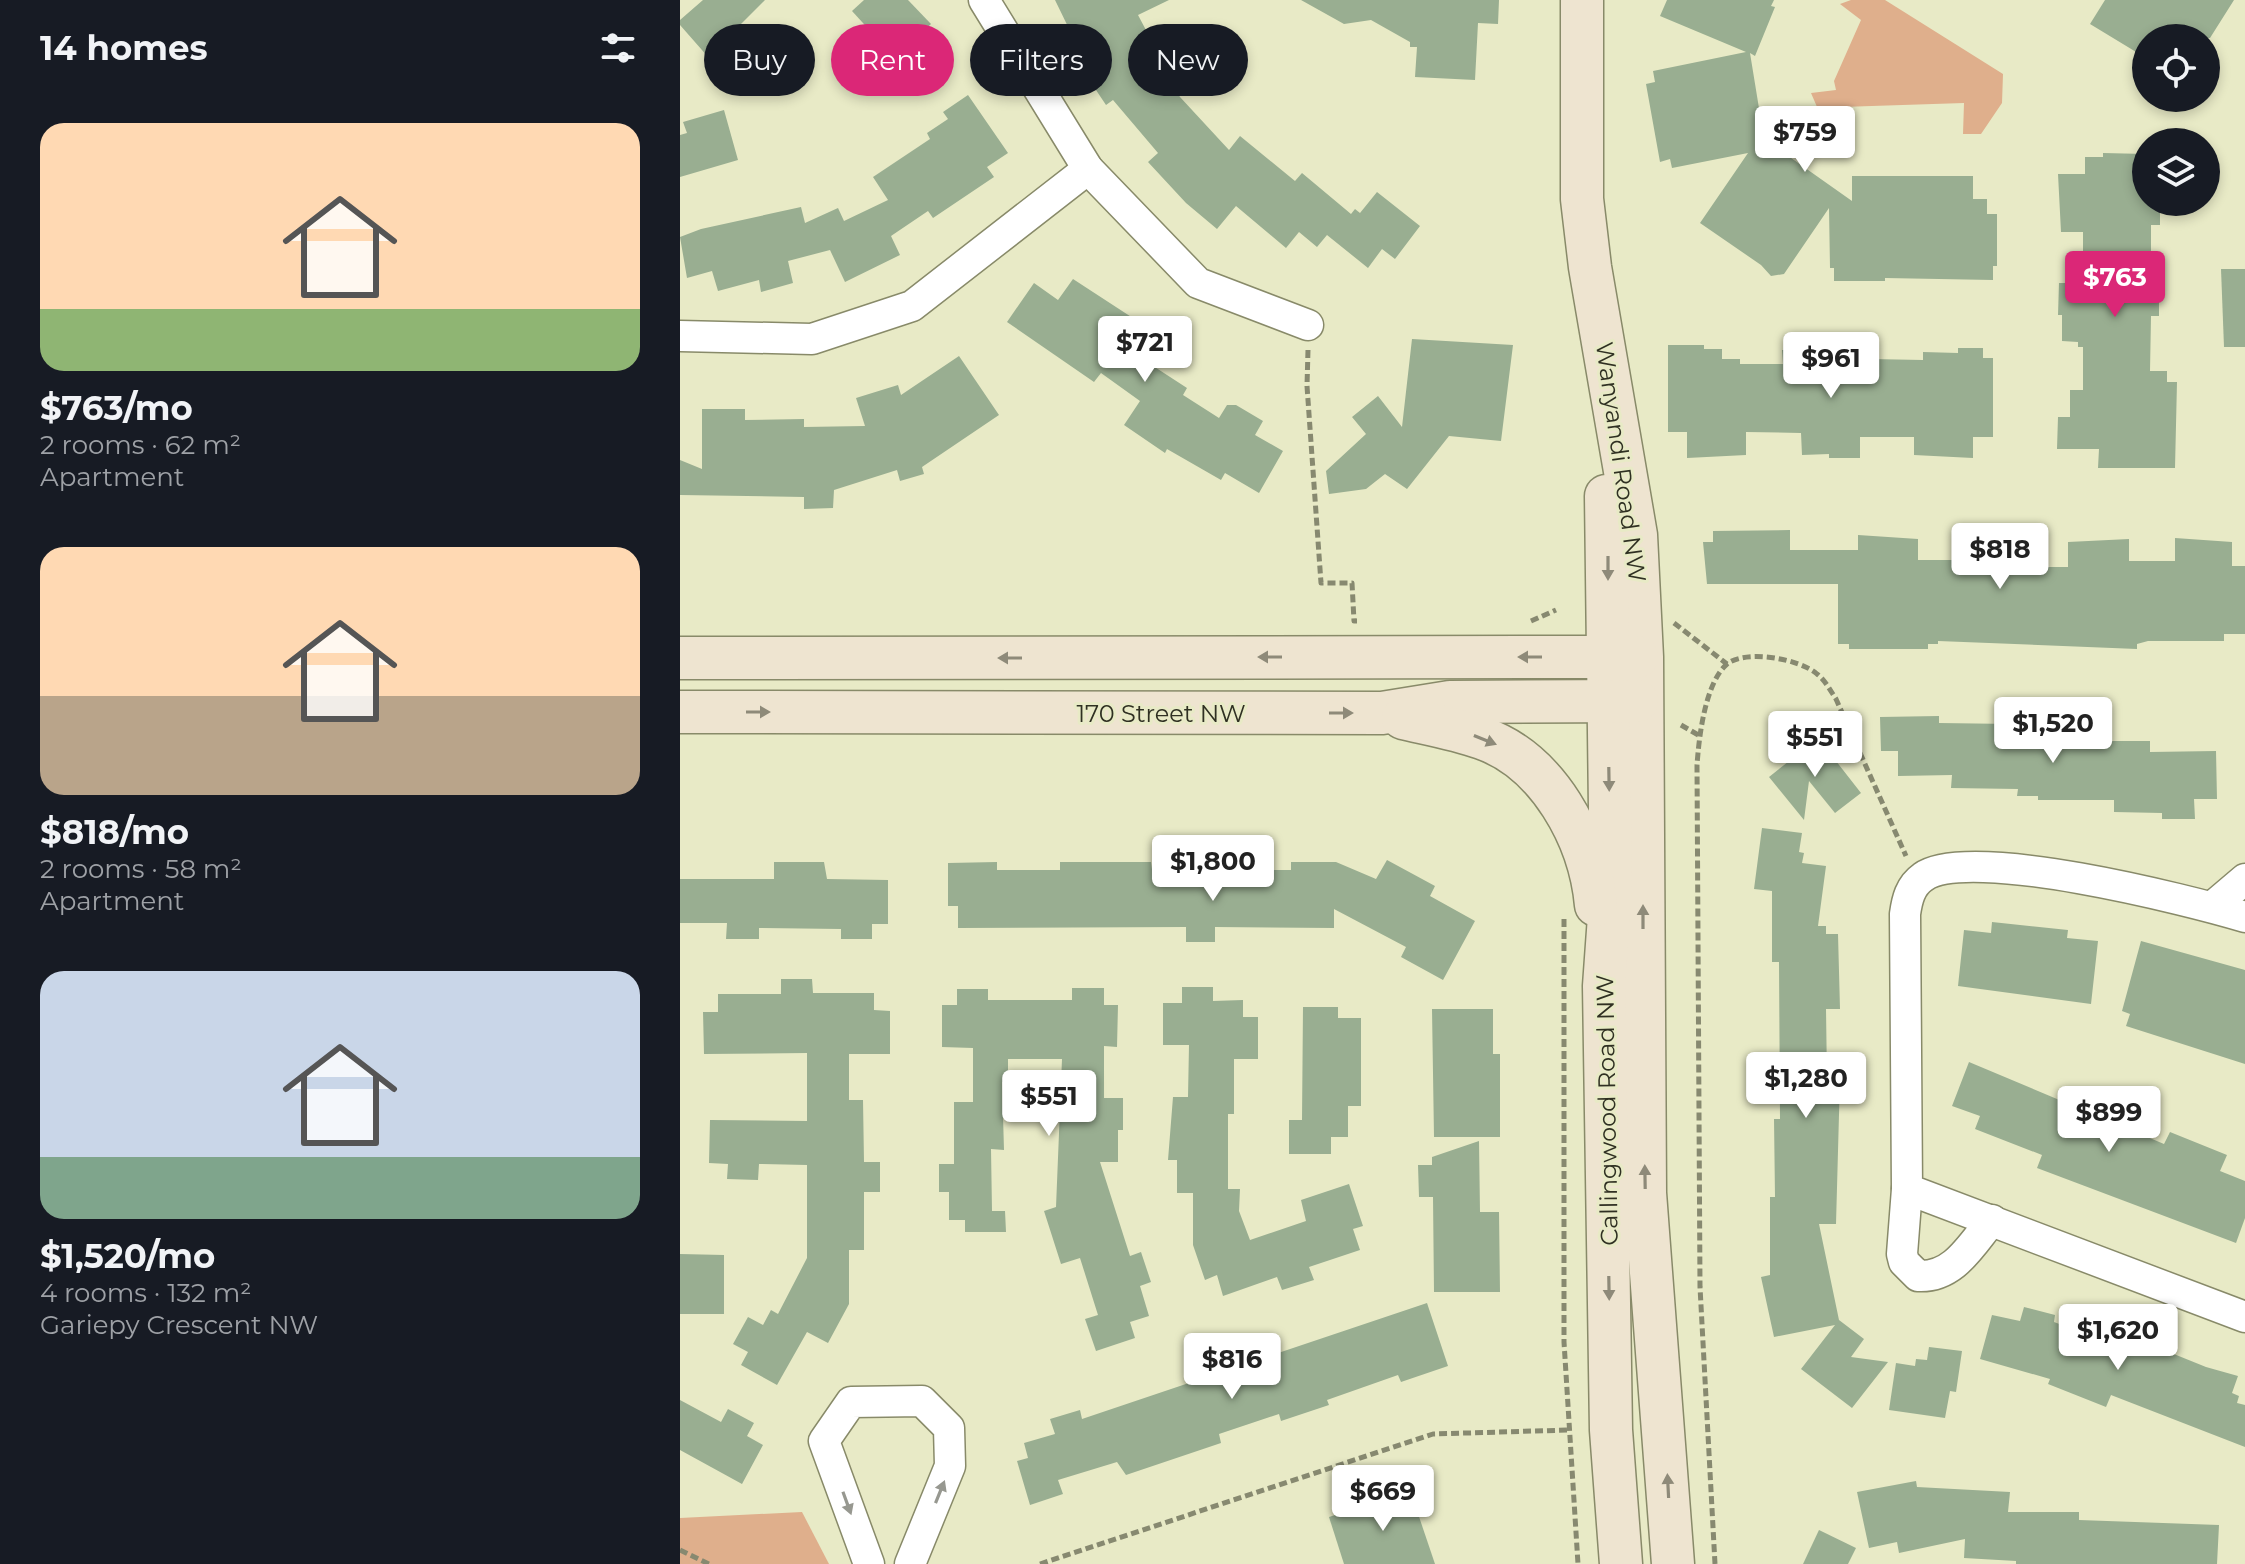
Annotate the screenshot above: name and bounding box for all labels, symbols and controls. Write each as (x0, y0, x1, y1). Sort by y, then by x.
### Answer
chip: Buy (704, 24, 815, 96)
chip: Rent (831, 24, 954, 96)
chip: Filters (970, 24, 1112, 96)
chip: New (1128, 24, 1248, 96)
map controls (2132, 24, 2220, 216)
button: locate (2132, 24, 2220, 112)
icon: filters (596, 26, 640, 70)
text: 14 homes (40, 27, 208, 69)
pin: $759 (1758, 106, 1852, 174)
text: $759 (1773, 116, 1837, 148)
button: layers (2132, 128, 2220, 216)
icon: home (268, 175, 412, 319)
pin: $763 (2068, 251, 2162, 319)
text: $763 (2083, 261, 2147, 293)
pin: $721 (1098, 316, 1192, 384)
text: $721 (1116, 326, 1174, 358)
pin: $961 (1784, 332, 1878, 400)
street label: Wanyandi Road NW (1590, 340, 1652, 584)
text: $961 (1801, 342, 1861, 374)
text: $763/mo (40, 387, 193, 429)
text: 2 rooms · 62 m² (40, 429, 241, 461)
text: Apartment (40, 461, 184, 493)
pin: $818 (1953, 523, 2047, 591)
text: $818 (1969, 533, 2031, 565)
one-way arrow (1602, 556, 1614, 581)
icon: home (268, 599, 412, 743)
one-way arrow (1257, 651, 1282, 663)
one-way arrow (1517, 651, 1542, 663)
one-way arrow (997, 652, 1022, 664)
pin: $1,520 (1988, 697, 2118, 765)
street label: 170 Street NW (1076, 699, 1246, 728)
one-way arrow (746, 706, 771, 718)
one-way arrow (1329, 707, 1354, 719)
text: $1,520 (2012, 707, 2094, 739)
pin: $551 (1768, 711, 1862, 779)
text: $551 (1786, 721, 1844, 753)
one-way arrow (1473, 734, 1497, 747)
one-way arrow (1603, 767, 1616, 792)
text: $818/mo (40, 811, 189, 853)
pin: $1,800 (1148, 835, 1278, 903)
text: $1,800 (1170, 845, 1256, 877)
text: 2 rooms · 58 m² (40, 853, 242, 885)
text: Apartment (40, 885, 184, 917)
one-way arrow (1637, 904, 1649, 929)
street label: Callingwood Road NW (1590, 974, 1624, 1246)
icon: home (268, 1023, 412, 1167)
pin: $1,280 (1741, 1052, 1871, 1120)
text: $1,280 (1764, 1062, 1848, 1094)
pin: $551 (1002, 1070, 1096, 1138)
text: $551 (1020, 1080, 1078, 1112)
pin: $899 (2062, 1086, 2156, 1154)
text: $899 (2076, 1096, 2142, 1128)
one-way arrow (1639, 1164, 1651, 1189)
text: $1,520/mo (40, 1235, 215, 1277)
one-way arrow (1603, 1276, 1615, 1301)
text: 4 rooms · 132 m² (40, 1277, 251, 1309)
pin: $1,620 (2053, 1304, 2183, 1372)
text: Gariepy Crescent NW (40, 1309, 318, 1341)
text: $1,620 (2077, 1314, 2159, 1346)
pin: $816 (1185, 1333, 1279, 1401)
text: $816 (1202, 1343, 1262, 1375)
pin: $669 (1336, 1465, 1430, 1533)
one-way arrow (1662, 1473, 1675, 1498)
text: $669 (1350, 1475, 1416, 1507)
one-way arrow (933, 1480, 946, 1504)
one-way arrow (841, 1491, 853, 1515)

